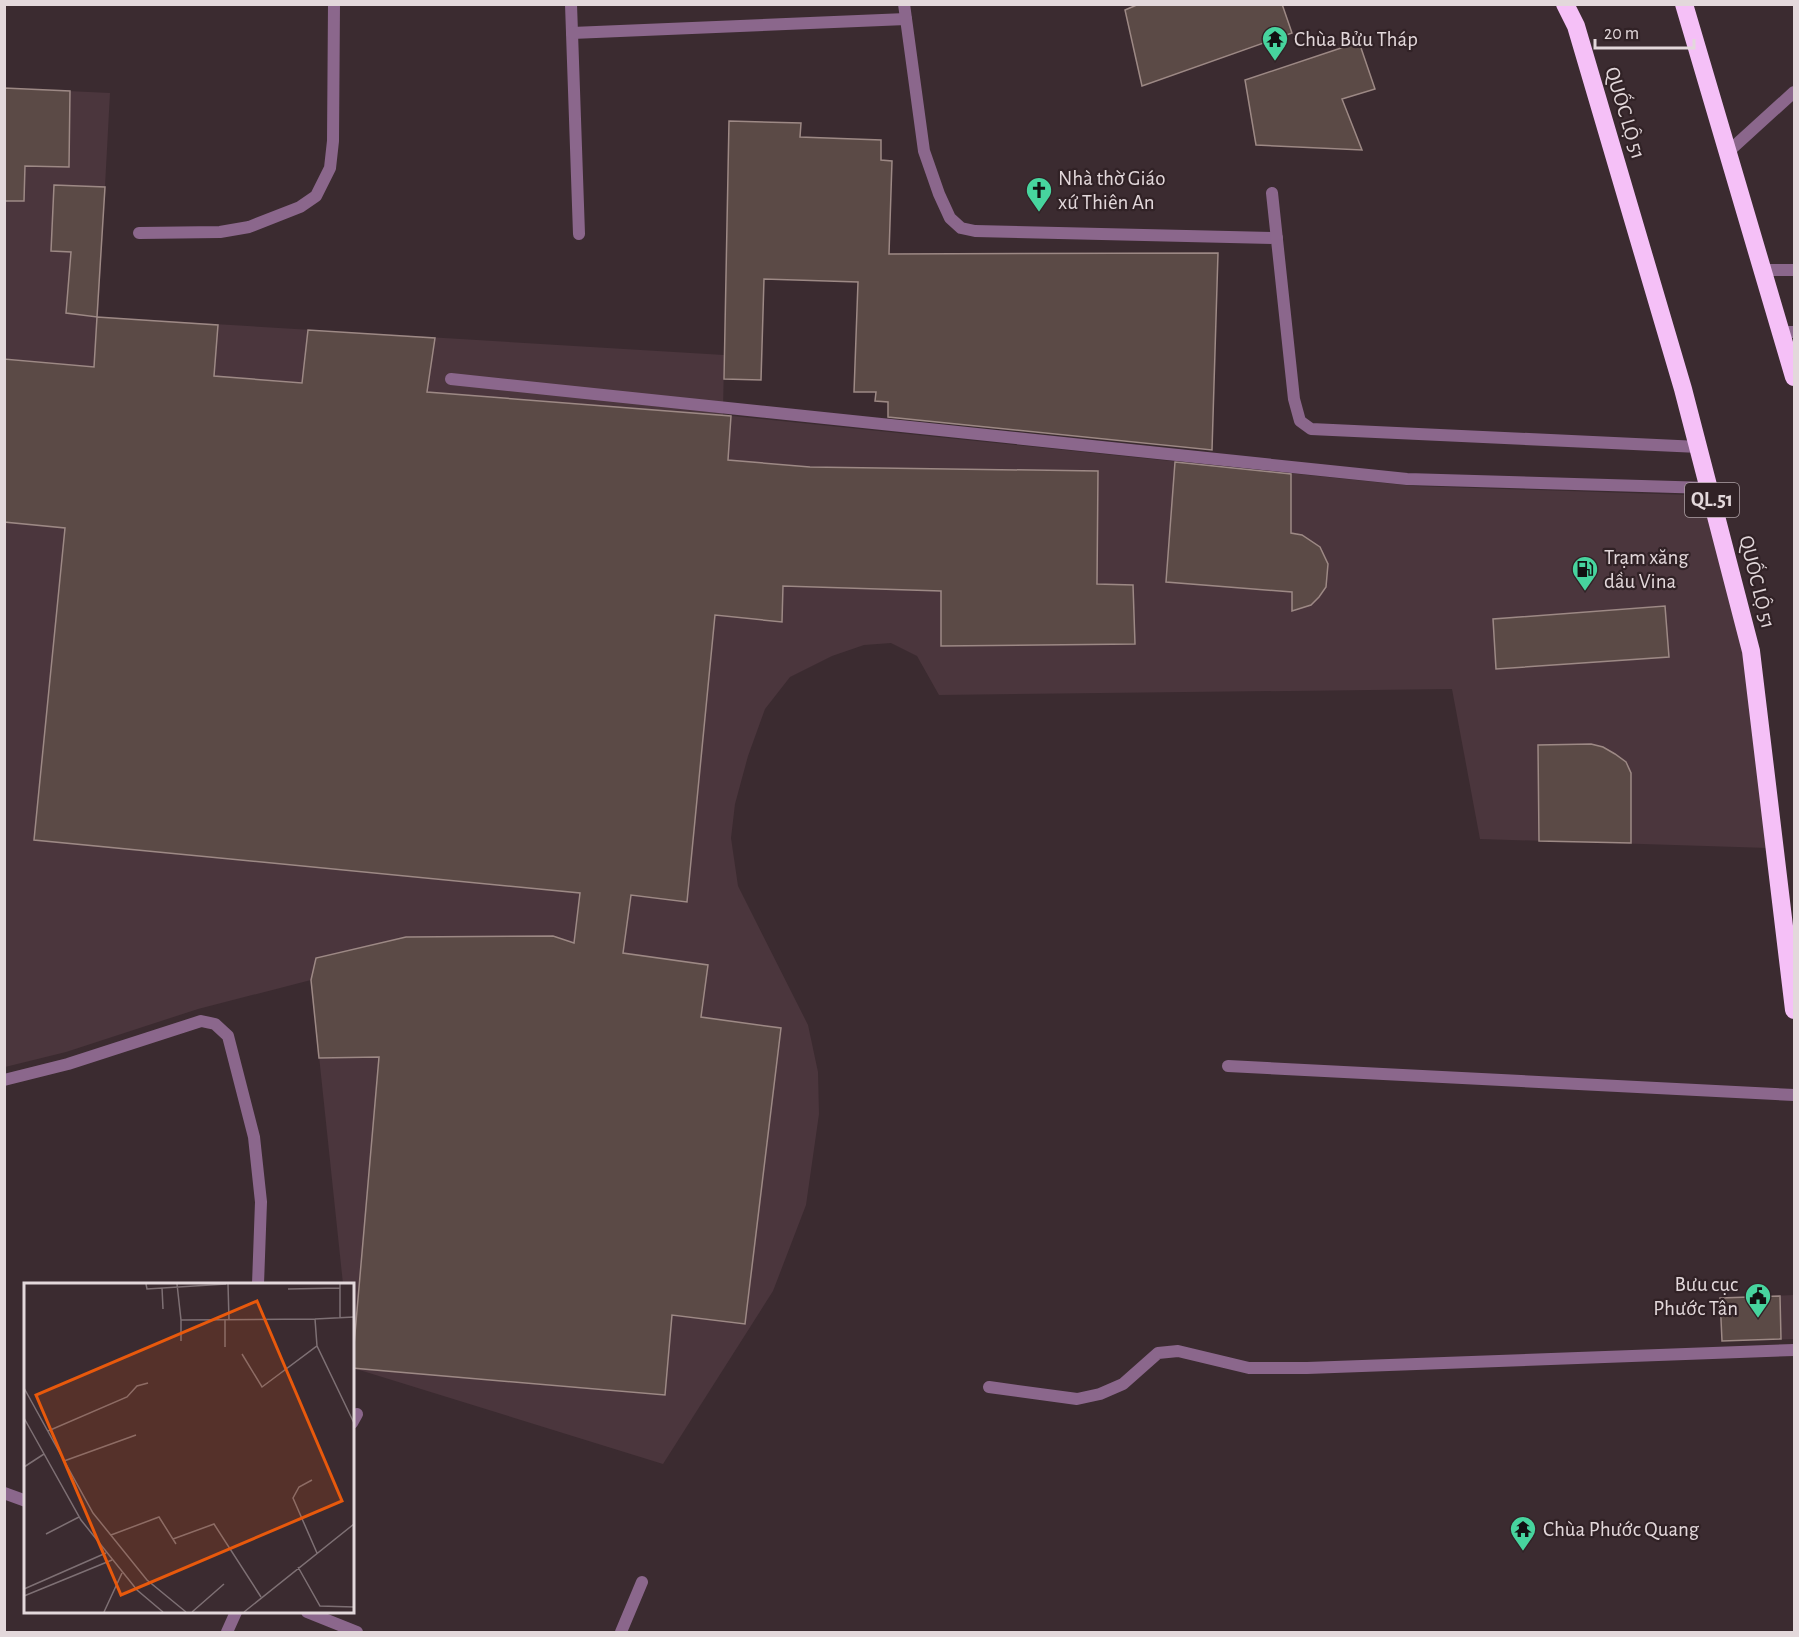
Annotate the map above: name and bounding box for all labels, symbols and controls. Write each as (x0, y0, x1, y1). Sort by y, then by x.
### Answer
scale bar (1595, 12, 1694, 50)
temple icon: Chùa Bửu Tháp (1260, 24, 1290, 62)
text: 20 m (1604, 25, 1639, 43)
place label: Chùa Bửu Tháp (1294, 29, 1418, 50)
street label: QUỐC LỘ 51 (1601, 63, 1653, 162)
place label: Nhà thờ Giáo xứ Thiên An (1058, 168, 1165, 213)
church icon: Nhà thờ Giáo xứ Thiên An (1024, 175, 1054, 213)
road number: QL.51 (1685, 483, 1739, 517)
street label: QUỐC LỘ 51 (1735, 532, 1783, 631)
place label: Trạm xăng dầu Vina (1604, 547, 1689, 592)
fuel station icon: Trạm xăng dầu Vina (1570, 554, 1600, 592)
place label: Bưu cục Phước Tân (1653, 1274, 1738, 1319)
public building icon: Bưu cục Phước Tân (1743, 1281, 1773, 1319)
inset map (24, 1283, 354, 1613)
temple icon: Chùa Phước Quang (1508, 1514, 1538, 1552)
place label: Chùa Phước Quang (1543, 1519, 1700, 1540)

